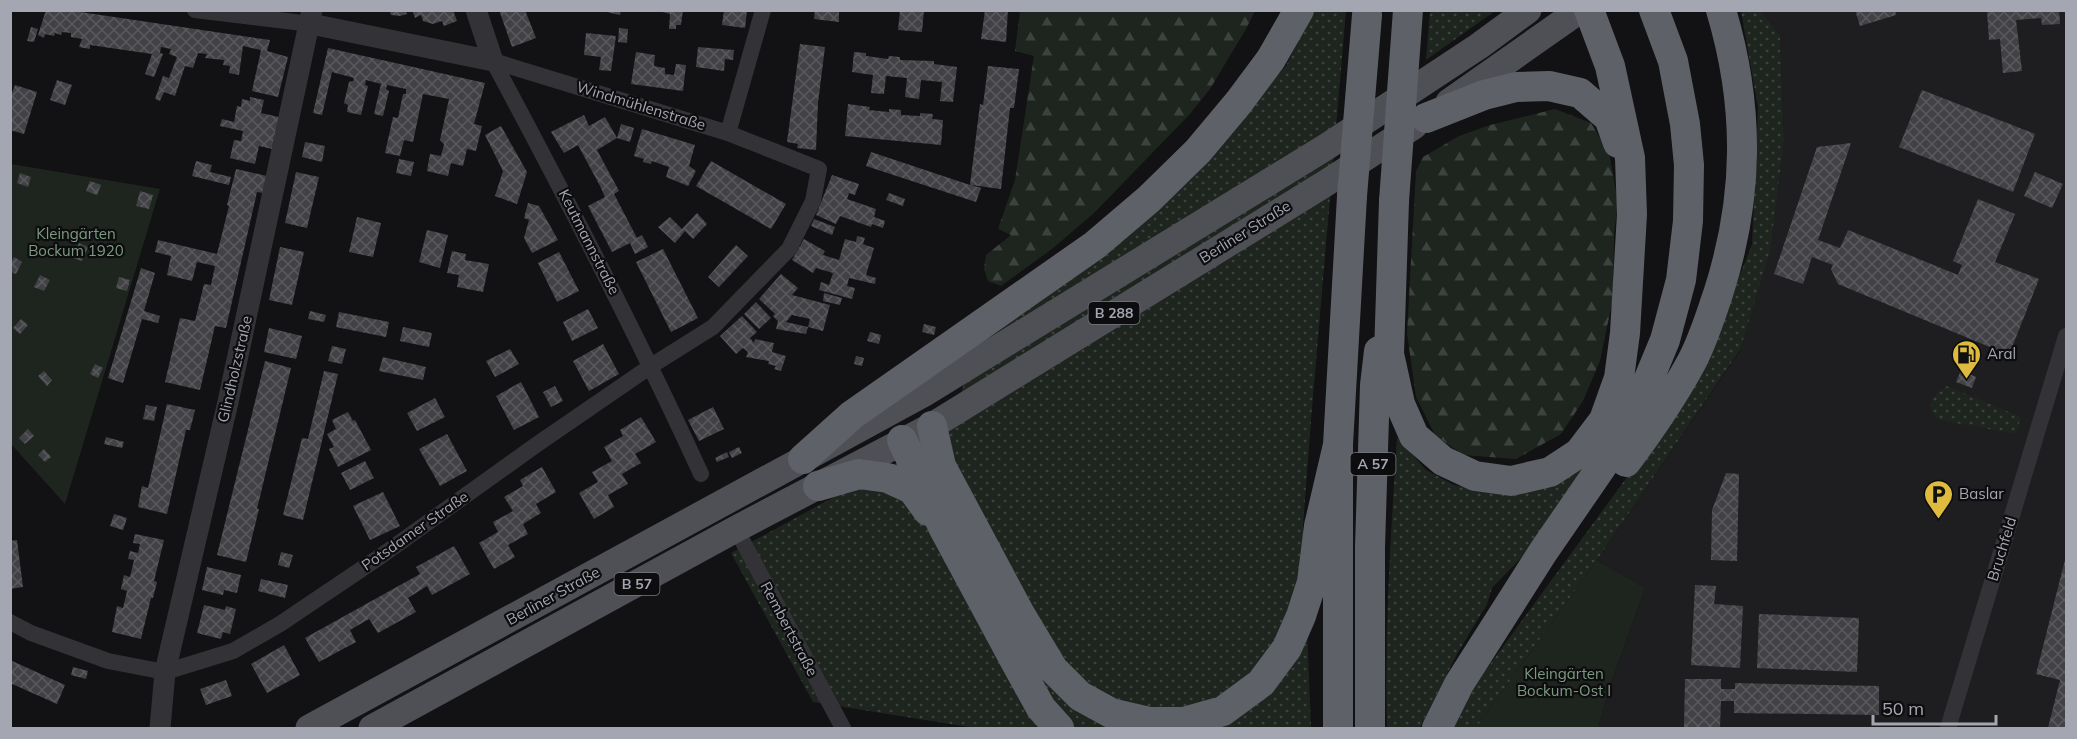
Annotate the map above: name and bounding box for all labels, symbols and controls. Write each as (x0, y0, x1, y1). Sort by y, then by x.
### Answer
street label: Windmühlenstraße (574, 77, 708, 134)
street label: Keutmannstraße (555, 186, 624, 298)
street label: Berliner Straße (1196, 196, 1294, 267)
park label: Kleingärten Bockum 1920 (28, 224, 124, 260)
road number: B 288 (1088, 302, 1140, 324)
street label: Glindholzstraße (213, 314, 256, 424)
fuel station icon: Aral (1950, 338, 1982, 380)
place label: Aral (1987, 344, 2016, 363)
road number: A 57 (1350, 453, 1396, 475)
parking icon: Baslar (1922, 478, 1954, 520)
place label: Baslar (1959, 484, 2004, 503)
street label: Potsdamer Straße (358, 487, 472, 574)
street label: Bruchfeld (1983, 514, 2020, 583)
street label: Berliner Straße (503, 562, 603, 629)
road number: B 57 (614, 573, 660, 595)
street label: Rembertstraße (757, 578, 822, 679)
park label: Kleingärten Bockum-Ost I (1517, 664, 1611, 700)
scale bar (1873, 688, 1996, 726)
text: 50 m (1882, 697, 1924, 720)

